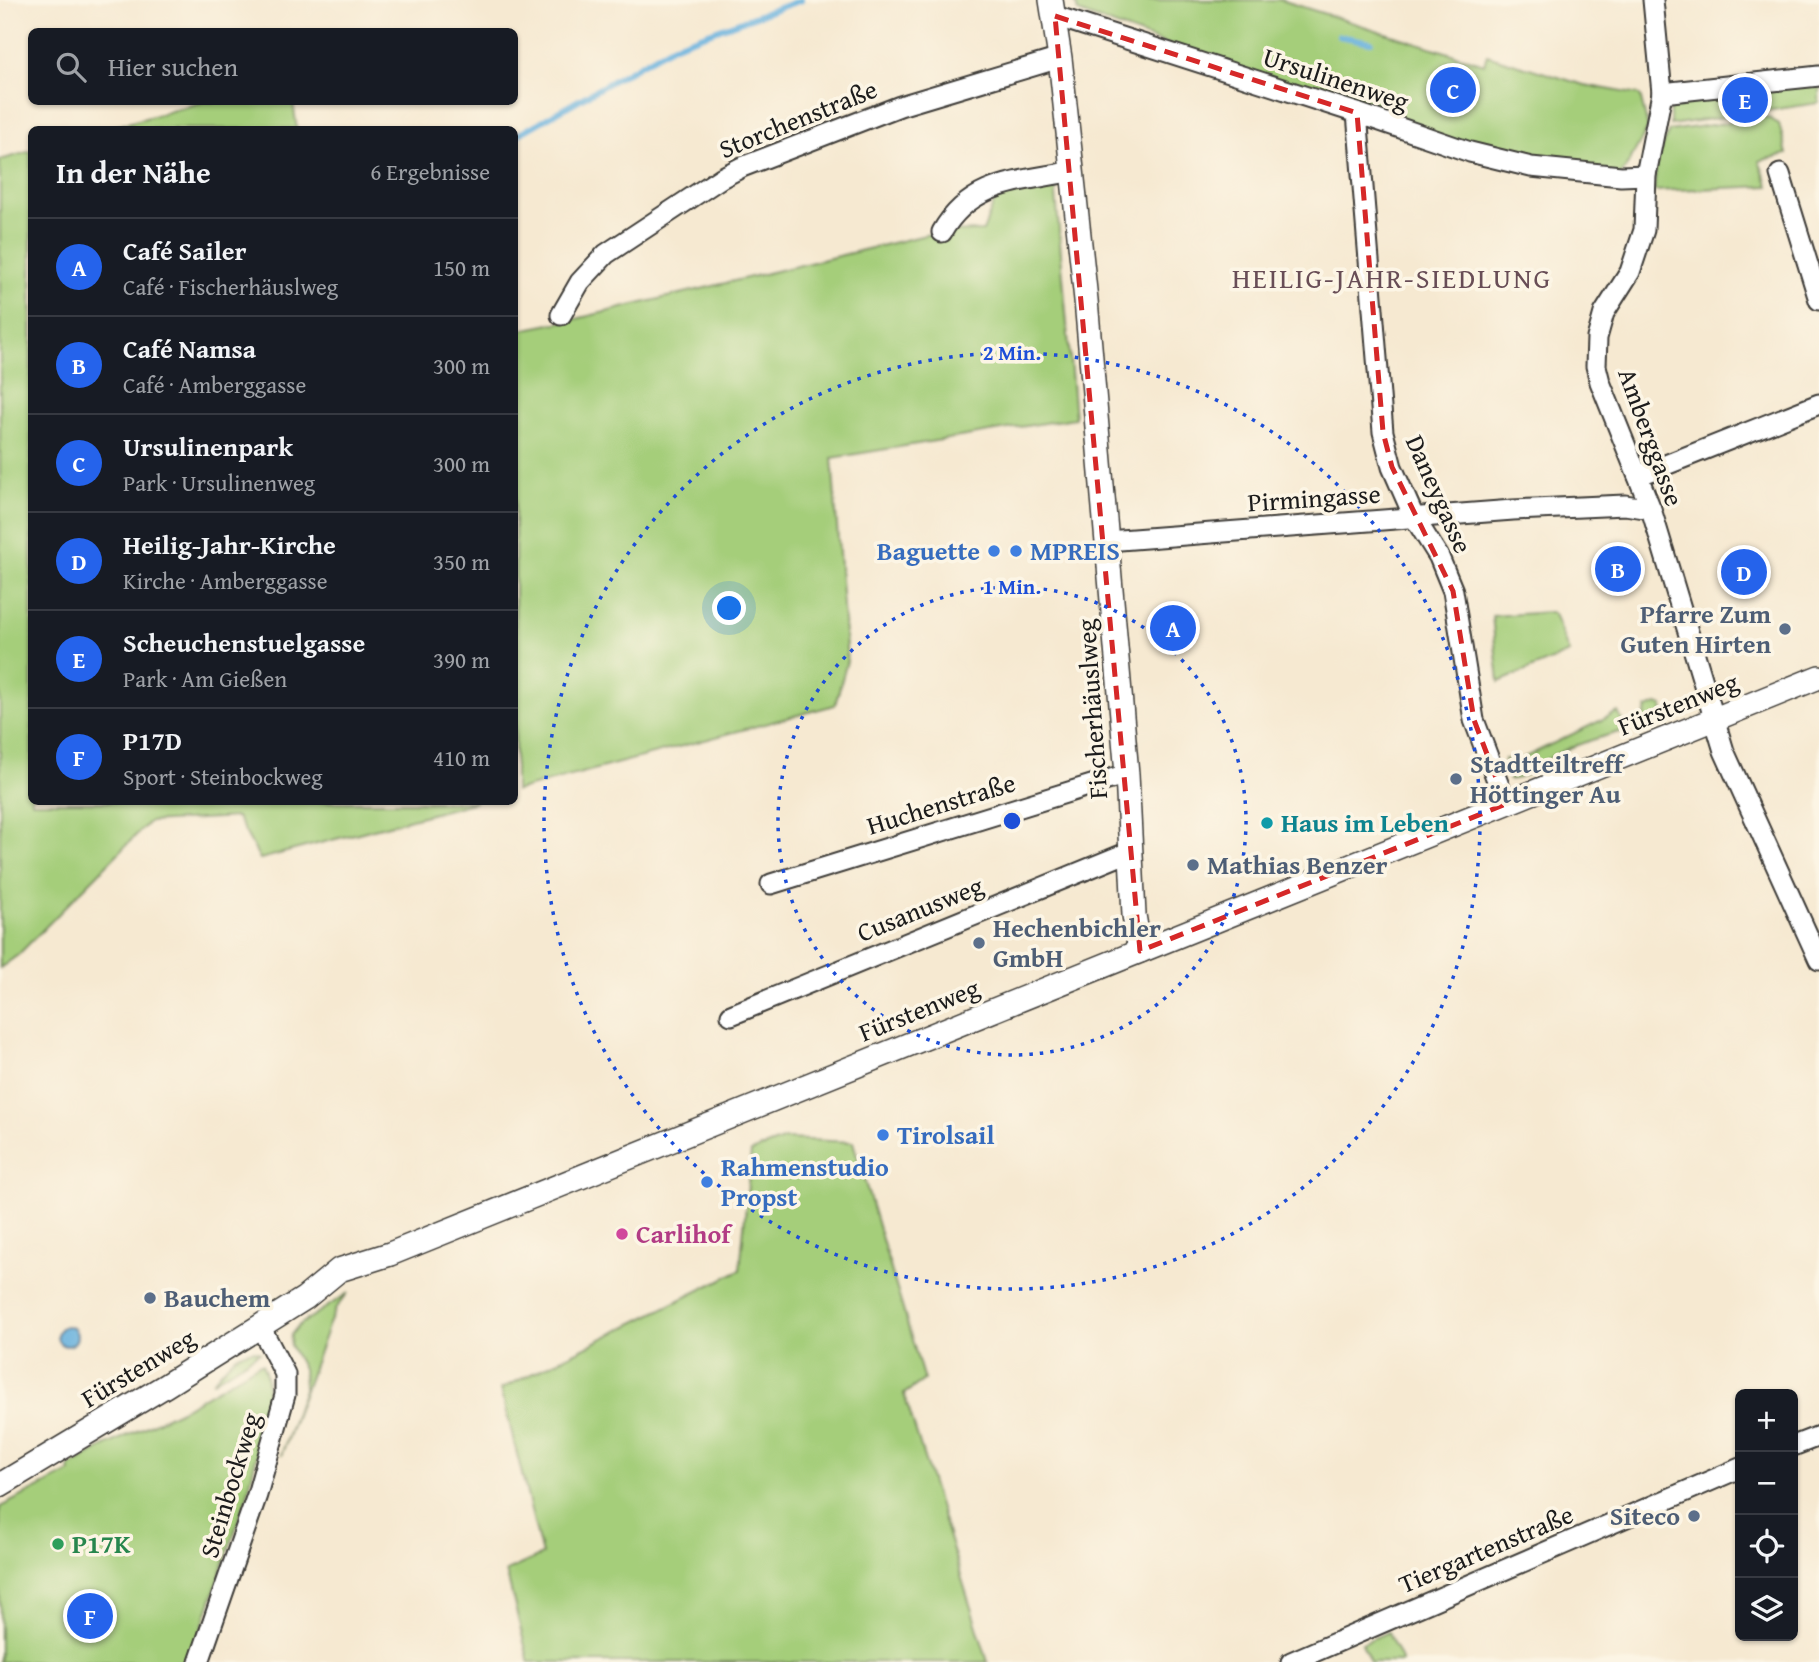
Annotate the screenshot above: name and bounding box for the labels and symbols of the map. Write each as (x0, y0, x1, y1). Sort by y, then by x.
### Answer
street label: Ursulinenweg (1258, 37, 1414, 120)
pin: C (1430, 64, 1476, 116)
street label: Storchenstraße (713, 69, 883, 168)
pin: E (1722, 74, 1768, 126)
district label: HEILIG-JAHR-SIEDLUNG (1232, 257, 1552, 298)
text: 2 Min. (983, 337, 1041, 368)
street label: Amberggasse (1608, 362, 1694, 511)
street label: Daneygasse (1396, 428, 1483, 559)
street label: Pirmingasse (1246, 473, 1382, 522)
place label: Baguette (877, 531, 980, 570)
place label: MPREIS (1030, 531, 1120, 570)
marker: Baguette (986, 543, 1002, 559)
marker: MPREIS (1008, 543, 1024, 559)
pin: B (1595, 543, 1641, 595)
pin: D (1721, 546, 1767, 598)
text: 1 Min. (983, 571, 1041, 602)
your location (712, 591, 746, 625)
place label: Pfarre Zum Guten Hirten (1621, 594, 1772, 663)
pin: A (1150, 602, 1196, 654)
street label: Fischerhäuslweg (1066, 618, 1117, 800)
marker: Pfarre Zum Guten Hirten (1777, 621, 1793, 637)
street label: Fürstenweg (1612, 662, 1744, 745)
place label: Stadtteiltreff Höttinger Au (1470, 744, 1625, 813)
street label: Huchenstraße (862, 762, 1020, 845)
marker: Stadtteiltreff Höttinger Au (1448, 771, 1464, 787)
place label: Haus im Leben (1281, 803, 1450, 842)
centre of rings (1000, 809, 1024, 833)
marker: Haus im Leben (1259, 815, 1275, 831)
place label: Mathias Benzer (1207, 845, 1388, 884)
marker: Mathias Benzer (1185, 857, 1201, 873)
street label: Cusanusweg (851, 866, 989, 952)
place label: Hechenbichler GmbH (993, 908, 1161, 977)
marker: Hechenbichler GmbH (971, 935, 987, 951)
street label: Fürstenweg (853, 968, 985, 1051)
place label: Tirolsail (897, 1115, 994, 1154)
marker: Tirolsail (875, 1127, 891, 1143)
place label: Rahmenstudio Propst (721, 1147, 889, 1216)
marker: Rahmenstudio Propst (699, 1174, 715, 1190)
place label: Carlihof (636, 1214, 733, 1253)
marker: Carlihof (614, 1226, 630, 1242)
place label: Bauchem (164, 1278, 271, 1317)
marker: Bauchem (142, 1290, 158, 1306)
street label: Fürstenweg (73, 1318, 202, 1417)
street label: Steinbockweg (189, 1407, 270, 1562)
street label: Tiergartenstraße (1392, 1494, 1579, 1603)
place label: Siteco (1610, 1496, 1680, 1535)
marker: Siteco (1686, 1508, 1702, 1524)
place label: P17K (72, 1524, 131, 1563)
marker: P17K (50, 1536, 66, 1552)
pin: F (67, 1590, 113, 1642)

